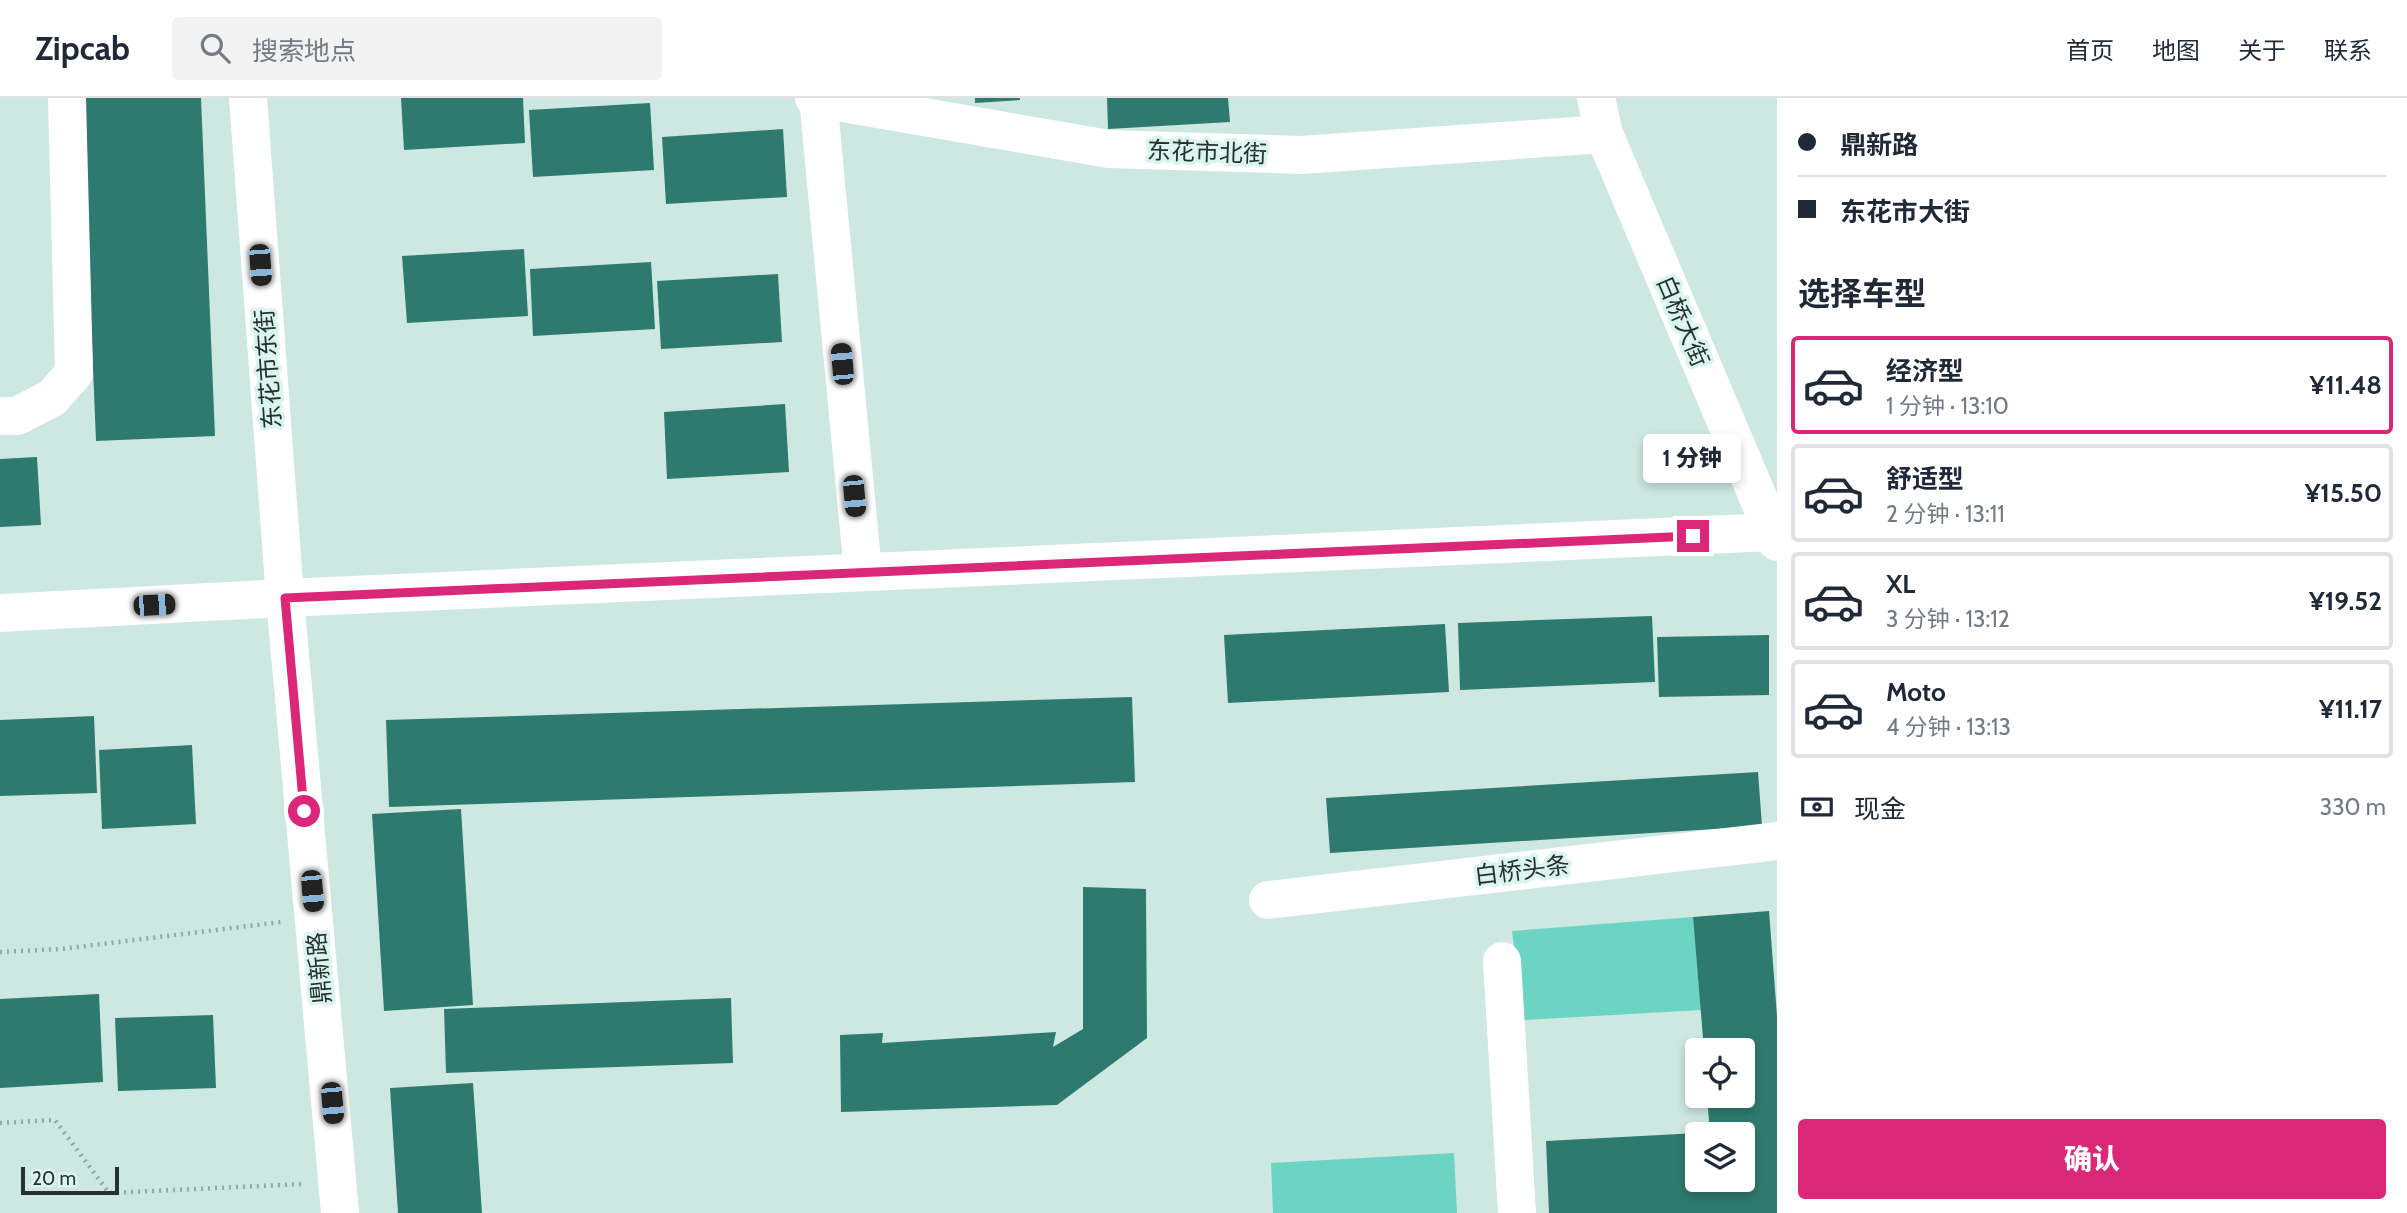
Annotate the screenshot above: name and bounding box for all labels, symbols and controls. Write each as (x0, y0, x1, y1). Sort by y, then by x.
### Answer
search box (172, 17, 662, 80)
text: Zipcab (35, 28, 130, 68)
icon: search (196, 29, 234, 67)
text: 搜索地点 (252, 35, 356, 67)
text: 首页 (2066, 36, 2114, 65)
text: 地图 (2152, 36, 2200, 65)
text: 关于 (2238, 36, 2286, 65)
text: 联系 (2324, 36, 2372, 65)
text: 鼎新路 (1840, 129, 1918, 161)
street label: 东花市北街 (1147, 135, 1267, 169)
text: 东花市大街 (1840, 196, 1970, 228)
car (249, 243, 272, 287)
street label: 白桥大街 (1651, 271, 1715, 371)
text: 选择车型 (1798, 274, 1926, 313)
street label: 东花市东街 (249, 308, 287, 430)
car (830, 342, 855, 386)
icon: car (1802, 354, 1865, 417)
text: 经济型 (1886, 355, 1964, 387)
text: ¥11.48 (2309, 369, 2382, 401)
text: 1 分钟 · 13:10 (1886, 392, 2009, 420)
callout: 1 分钟 (1644, 434, 1742, 484)
text: 1 分钟 (1662, 444, 1722, 472)
icon: car (1802, 462, 1865, 525)
text: 舒适型 (1886, 463, 1964, 495)
car (842, 474, 867, 518)
text: ¥15.50 (2305, 477, 2382, 509)
text: 2 分钟 · 13:11 (1886, 500, 2005, 528)
route end (1677, 520, 1709, 552)
text: XL (1886, 568, 1915, 600)
icon: car (1802, 570, 1865, 633)
text: ¥19.52 (2309, 585, 2382, 617)
car (133, 593, 176, 617)
text: 3 分钟 · 13:12 (1886, 605, 2010, 633)
text: Moto (1886, 676, 1946, 708)
icon: car (1802, 678, 1865, 741)
text: ¥11.17 (2319, 693, 2382, 725)
text: 4 分钟 · 13:13 (1886, 713, 2011, 741)
icon: cash (1798, 788, 1836, 826)
text: 现金 (1854, 793, 1906, 825)
text: 330 m (2320, 793, 2386, 821)
route start (288, 795, 320, 827)
street label: 白桥头条 (1473, 850, 1571, 890)
car (300, 869, 325, 913)
street label: 鼎新路 (301, 931, 337, 1005)
map controls (1685, 1038, 1755, 1192)
button: locate (1685, 1038, 1755, 1108)
car (320, 1081, 345, 1125)
button: 确认 (1798, 1119, 2386, 1199)
button: layers (1685, 1122, 1755, 1192)
scale bar (21, 1164, 119, 1196)
text: 20 m (32, 1167, 76, 1190)

